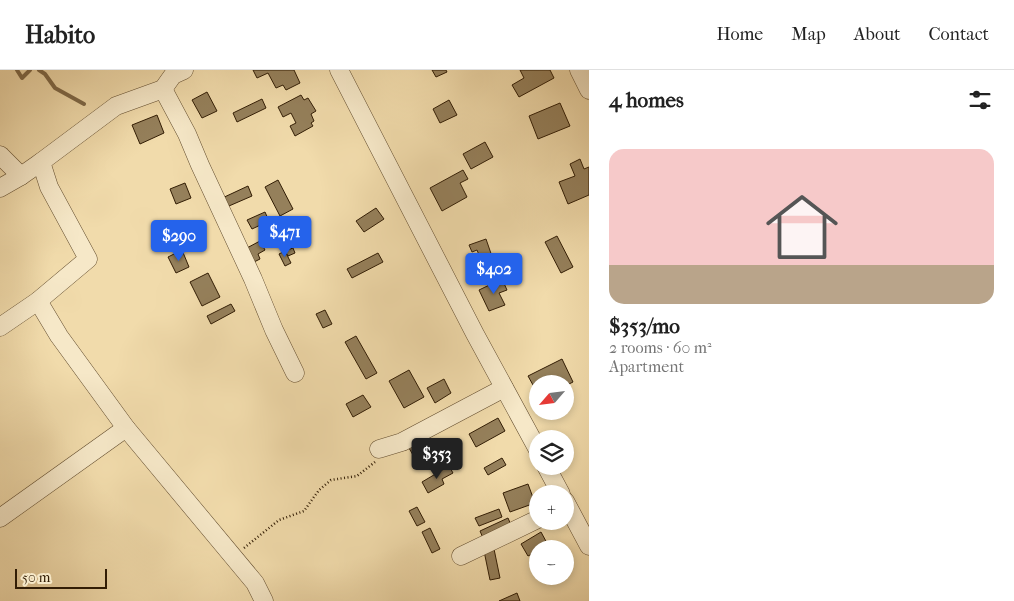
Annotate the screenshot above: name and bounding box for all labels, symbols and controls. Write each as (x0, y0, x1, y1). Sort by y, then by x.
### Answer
text: Habito (25, 21, 95, 49)
text: Home (716, 24, 763, 45)
text: Map (791, 24, 826, 45)
text: About (854, 24, 900, 45)
text: Contact (928, 24, 989, 45)
icon: filters (966, 86, 994, 114)
text: 4 homes (609, 88, 684, 112)
icon: home (757, 182, 847, 272)
pin: $471 (255, 216, 315, 258)
pin: $290 (149, 220, 209, 262)
text: $471 (269, 222, 301, 241)
text: $290 (162, 226, 196, 245)
pin: $402 (464, 252, 524, 295)
text: $402 (476, 259, 512, 278)
text: $353/mo (609, 314, 680, 338)
text: 2 rooms · 60 m² (609, 338, 712, 357)
text: Apartment (609, 357, 684, 376)
north arrow (529, 375, 574, 420)
map controls (529, 375, 574, 585)
button: layers (529, 430, 574, 475)
pin: $353 (407, 438, 467, 480)
text: $353 (423, 444, 451, 463)
button: + (529, 485, 574, 530)
button: − (529, 540, 574, 585)
scale bar (15, 566, 108, 589)
text: 50 m (22, 569, 50, 586)

